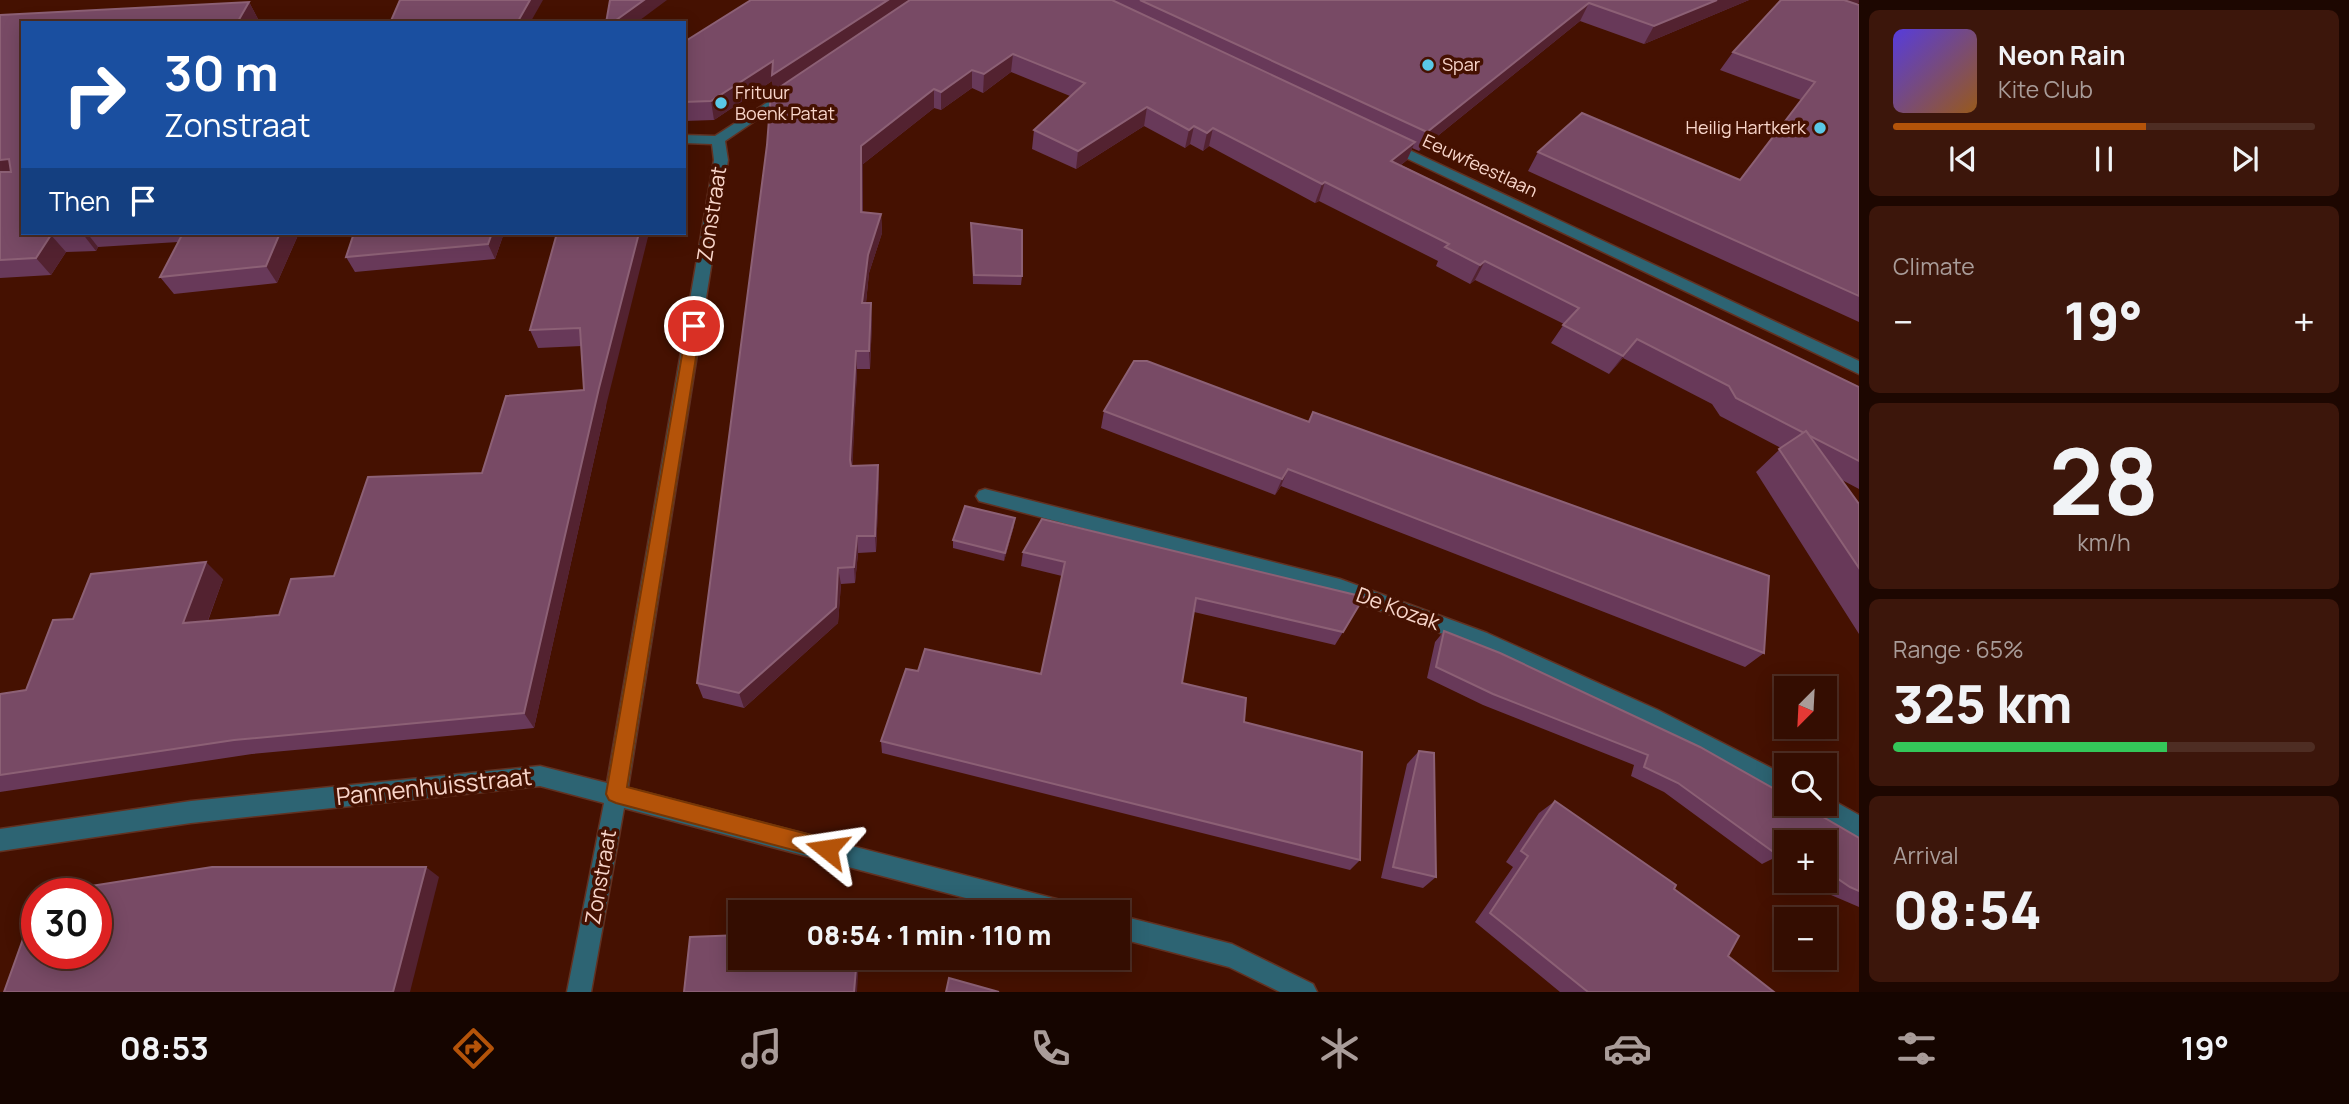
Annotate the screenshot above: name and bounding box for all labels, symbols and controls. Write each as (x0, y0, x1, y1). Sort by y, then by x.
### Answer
text: Neon Rain (1998, 37, 2126, 73)
text: 30 m (164, 39, 279, 106)
icon: right (49, 49, 140, 140)
place label: Spar (1442, 52, 1481, 76)
marker: Spar (1420, 57, 1436, 73)
text: Kite Club (1998, 73, 2093, 105)
place label: Frituur Boenk Patat (735, 80, 835, 125)
marker: Frituur Boenk Patat (713, 95, 729, 111)
text: Zonstraat (164, 103, 310, 147)
place label: Heilig Hartkerk (1686, 115, 1807, 139)
marker: Heilig Hartkerk (1812, 120, 1828, 136)
street label: Eeuwfeestlaan (1419, 128, 1542, 202)
icon: previous (1944, 140, 1982, 178)
icon: pause (2085, 140, 2123, 178)
icon: next (2226, 140, 2264, 178)
street label: Zonstraat (690, 164, 732, 264)
icon: arrive (124, 182, 162, 220)
text: Then (49, 183, 110, 219)
text: Climate (1893, 250, 1975, 282)
text: 19° (2064, 285, 2143, 356)
text: − (1893, 295, 1914, 347)
text: + (2293, 295, 2315, 347)
pin (664, 296, 724, 356)
icon: arrive (675, 307, 713, 345)
text: 28 (2049, 418, 2159, 542)
text: km/h (2077, 526, 2131, 558)
street label: De Kozak (1353, 580, 1444, 636)
text: Range · 65% (1893, 633, 2024, 665)
text: 325 km (1893, 668, 2073, 739)
north arrow (1774, 676, 1838, 738)
map controls (1774, 676, 1837, 970)
button: search (1774, 753, 1837, 816)
street label: Pannenhuisstraat (334, 759, 534, 812)
position arrow (790, 812, 864, 886)
street label: Zonstraat (578, 827, 622, 927)
button: + (1774, 830, 1837, 893)
text: Arrival (1893, 839, 1959, 871)
text: 08:54 (1893, 874, 2042, 945)
speed limit sign: 30 (21, 878, 112, 969)
button: − (1774, 907, 1837, 970)
text: 08:54 · 1 min · 110 m (807, 917, 1051, 953)
icon: directions (449, 1024, 498, 1073)
icon: music (737, 1024, 786, 1073)
icon: phone (1026, 1024, 1075, 1073)
icon: climate (1315, 1024, 1364, 1073)
icon: car (1603, 1024, 1652, 1073)
icon: filters (1892, 1024, 1941, 1073)
text: 08:53 (120, 1026, 209, 1070)
text: 19° (2181, 1026, 2229, 1070)

